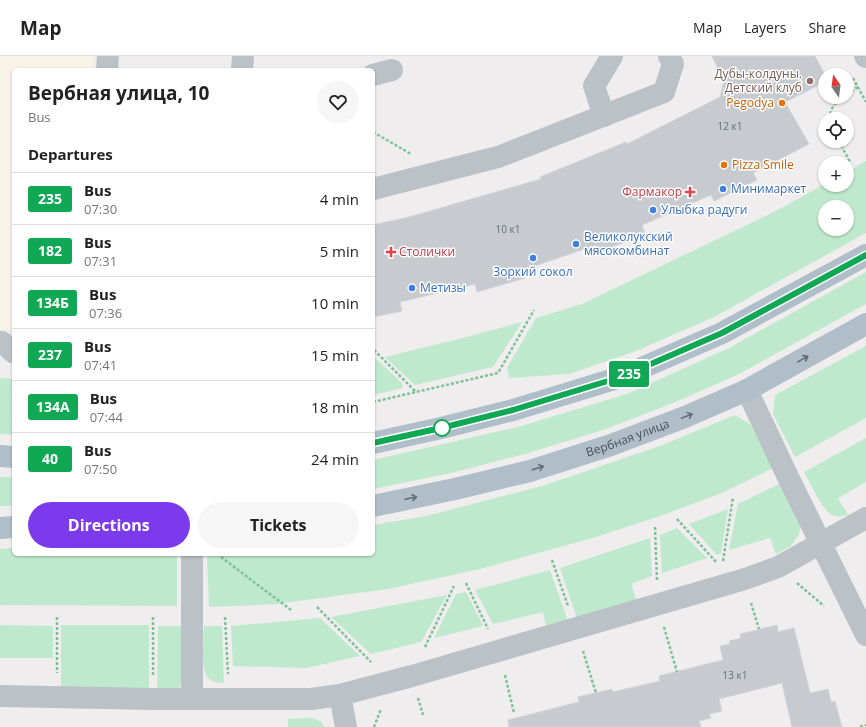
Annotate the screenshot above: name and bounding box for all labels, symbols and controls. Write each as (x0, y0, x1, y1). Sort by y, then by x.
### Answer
text: Map (20, 15, 61, 41)
text: Map (693, 18, 722, 37)
text: Layers (744, 18, 786, 37)
text: Share (808, 18, 846, 37)
place label: Дубы-колдуны. Детский клуб (714, 65, 802, 96)
north arrow (818, 68, 854, 104)
map controls (818, 68, 854, 236)
marker: Дубы-колдуны. Детский клуб (805, 76, 815, 86)
text: Вербная улица, 10 (28, 80, 209, 106)
button: heart (317, 81, 359, 123)
place label: Pegodya (726, 94, 774, 111)
marker: Pegodya (777, 98, 787, 108)
text: Bus (28, 108, 51, 126)
button: locate (818, 112, 854, 148)
house number: 12 к1 (718, 119, 742, 133)
text: Departures (28, 144, 113, 164)
place label: Pizza Smile (732, 156, 794, 173)
button: + (818, 156, 854, 192)
marker: Pizza Smile (719, 160, 729, 170)
text: Bus (84, 180, 111, 200)
place label: Минимаркет (731, 180, 806, 197)
place label: Фармакор (622, 183, 682, 200)
marker: Минимаркет (718, 184, 728, 194)
marker: Фармакор (685, 187, 695, 197)
text: 235 (38, 189, 62, 208)
text: 4 min (320, 189, 359, 209)
text: 07:30 (84, 200, 117, 218)
button: − (818, 200, 854, 236)
place label: Улыбка радуги (661, 201, 747, 218)
marker: Улыбка радуги (648, 205, 658, 215)
house number: 10 к1 (496, 222, 520, 236)
place label: Великолукский мясокомбинат (584, 228, 673, 259)
text: Bus (84, 232, 111, 252)
marker: Великолукский мясокомбинат (571, 239, 581, 249)
text: 182 (38, 241, 62, 260)
text: 5 min (320, 241, 359, 261)
place label: Столички (399, 243, 455, 260)
marker: Столички (386, 247, 396, 257)
text: 07:31 (84, 252, 117, 270)
marker: Зоркий сокол (528, 253, 538, 263)
place label: Зоркий сокол (493, 263, 573, 280)
place label: Метизы (420, 279, 466, 296)
marker: Метизы (407, 283, 417, 293)
text: Bus (89, 284, 116, 304)
text: 134Б (36, 293, 69, 312)
text: 10 min (311, 293, 359, 313)
text: 07:36 (89, 304, 122, 322)
text: Bus (84, 336, 111, 356)
text: 237 (38, 345, 62, 364)
text: 15 min (311, 345, 359, 365)
one-way arrow (797, 355, 809, 362)
text: 07:41 (84, 356, 117, 374)
line badge: 235 (606, 361, 652, 387)
text: 235 (617, 364, 641, 383)
text: Bus (90, 388, 117, 408)
text: 134А (36, 397, 70, 416)
text: 18 min (311, 397, 359, 417)
text: 07:44 (90, 408, 123, 426)
one-way arrow (680, 412, 692, 419)
street label: Вербная улица (584, 415, 672, 461)
unlabelled marker (433, 419, 451, 437)
text: Bus (84, 440, 111, 460)
text: 40 (42, 449, 58, 468)
text: 24 min (311, 449, 359, 469)
text: 07:50 (84, 460, 117, 478)
one-way arrow (531, 464, 544, 471)
one-way arrow (404, 494, 417, 502)
button: Directions (28, 502, 190, 548)
button: Tickets (198, 502, 359, 548)
house number: 13 к1 (723, 668, 747, 682)

